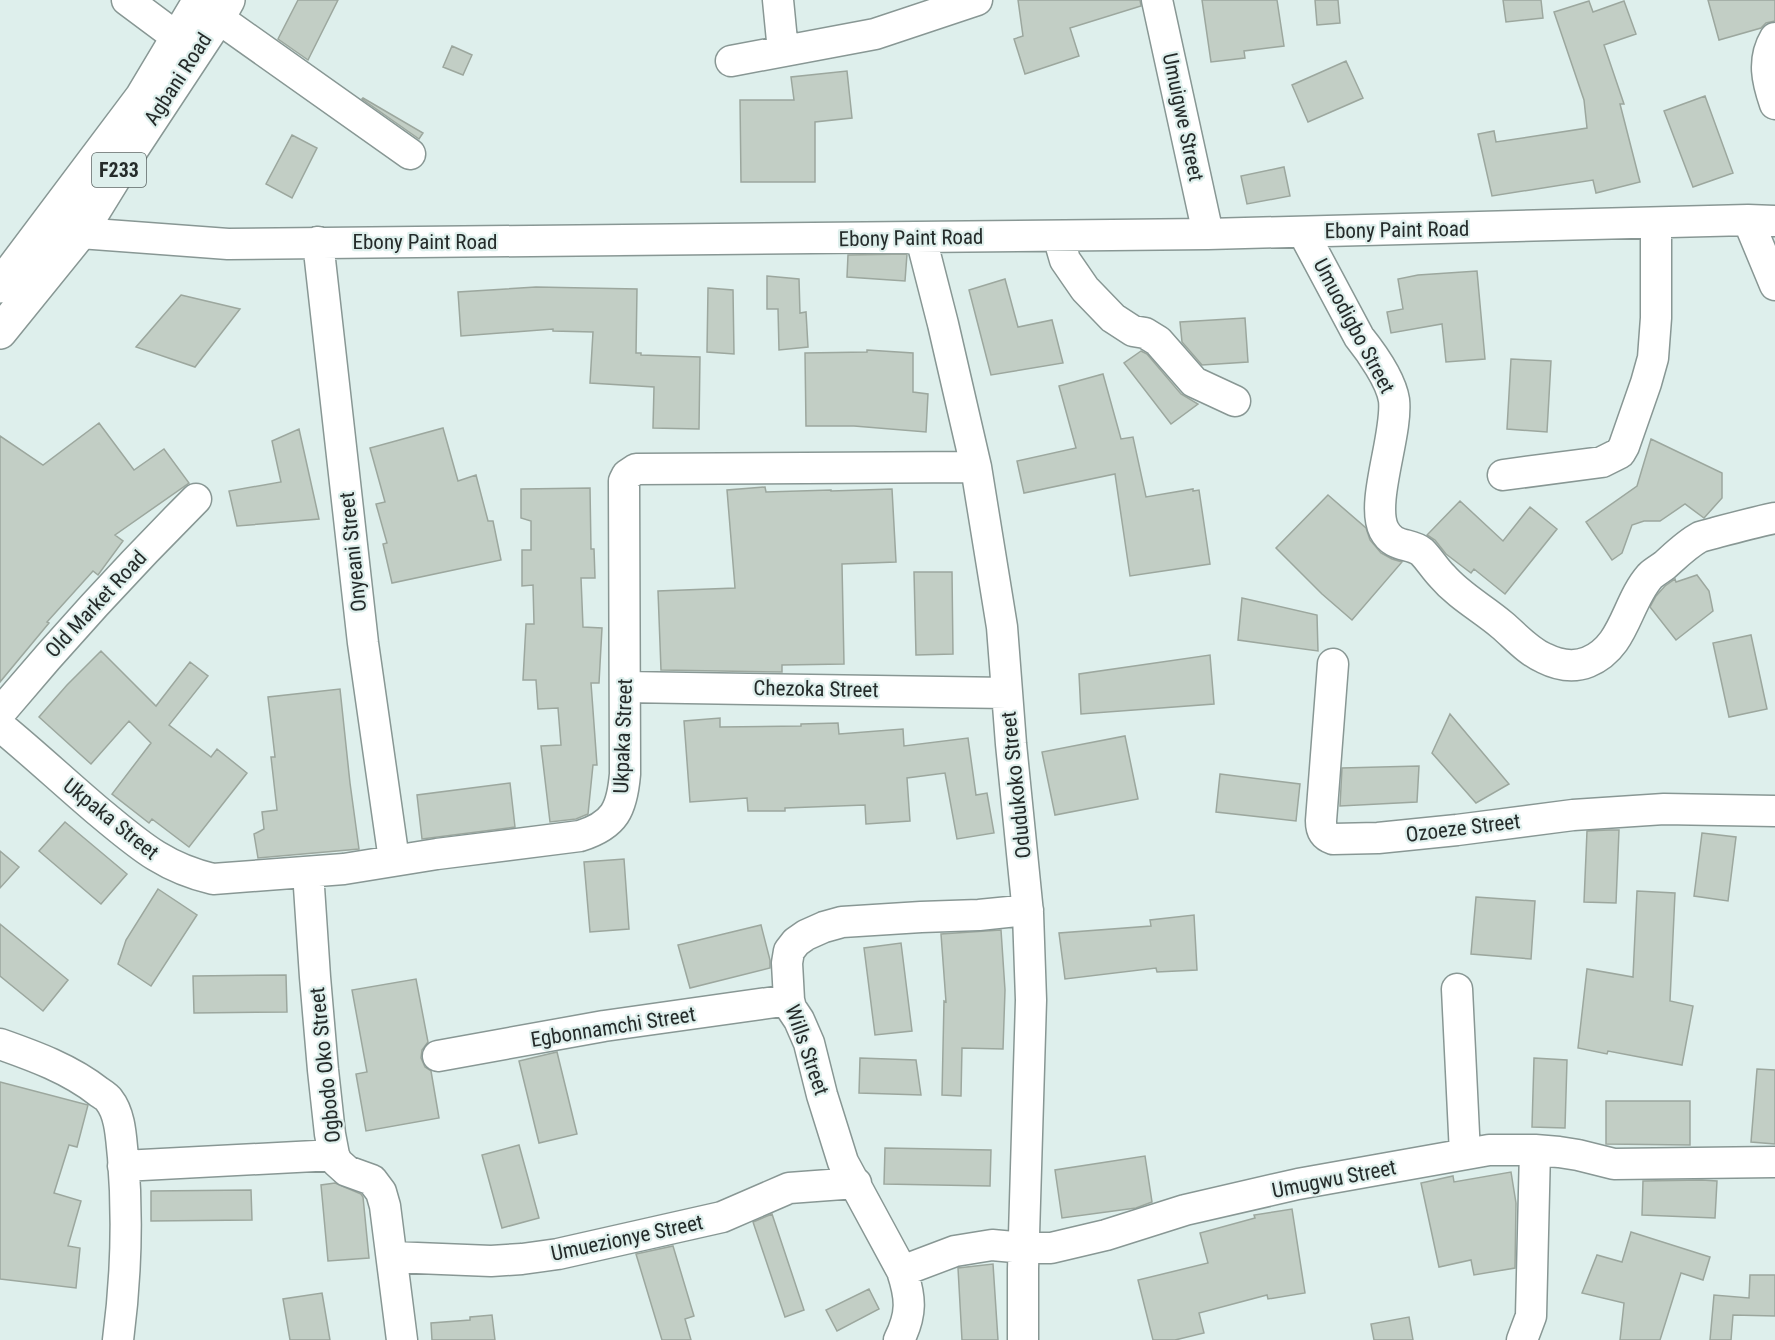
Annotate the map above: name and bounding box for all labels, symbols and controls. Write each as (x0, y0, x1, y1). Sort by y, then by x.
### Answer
street label: Agbani Road (139, 28, 217, 130)
street label: Umuigwe Street (1158, 51, 1208, 183)
road number: F233 (92, 153, 146, 187)
street label: Ebony Paint Road (1324, 217, 1470, 243)
street label: Ebony Paint Road (838, 225, 984, 251)
street label: Ebony Paint Road (353, 230, 497, 254)
street label: Umuodigbo Street (1308, 255, 1400, 397)
street label: Onyeani Street (335, 491, 371, 613)
street label: Old Market Road (40, 546, 152, 662)
street label: Chezoka Street (753, 676, 879, 702)
street label: Ukpaka Street (609, 678, 637, 794)
street label: Odudukoko Street (996, 710, 1036, 860)
street label: Ukpaka Street (59, 773, 163, 865)
street label: Ozoeze Street (1404, 809, 1522, 847)
street label: Ogbodo Oko Street (305, 986, 345, 1144)
street label: Egbonnamchi Street (529, 1002, 697, 1052)
street label: Wills Street (780, 1002, 834, 1098)
street label: Umugwu Street (1270, 1155, 1398, 1203)
street label: Umuezionye Street (549, 1210, 705, 1266)

